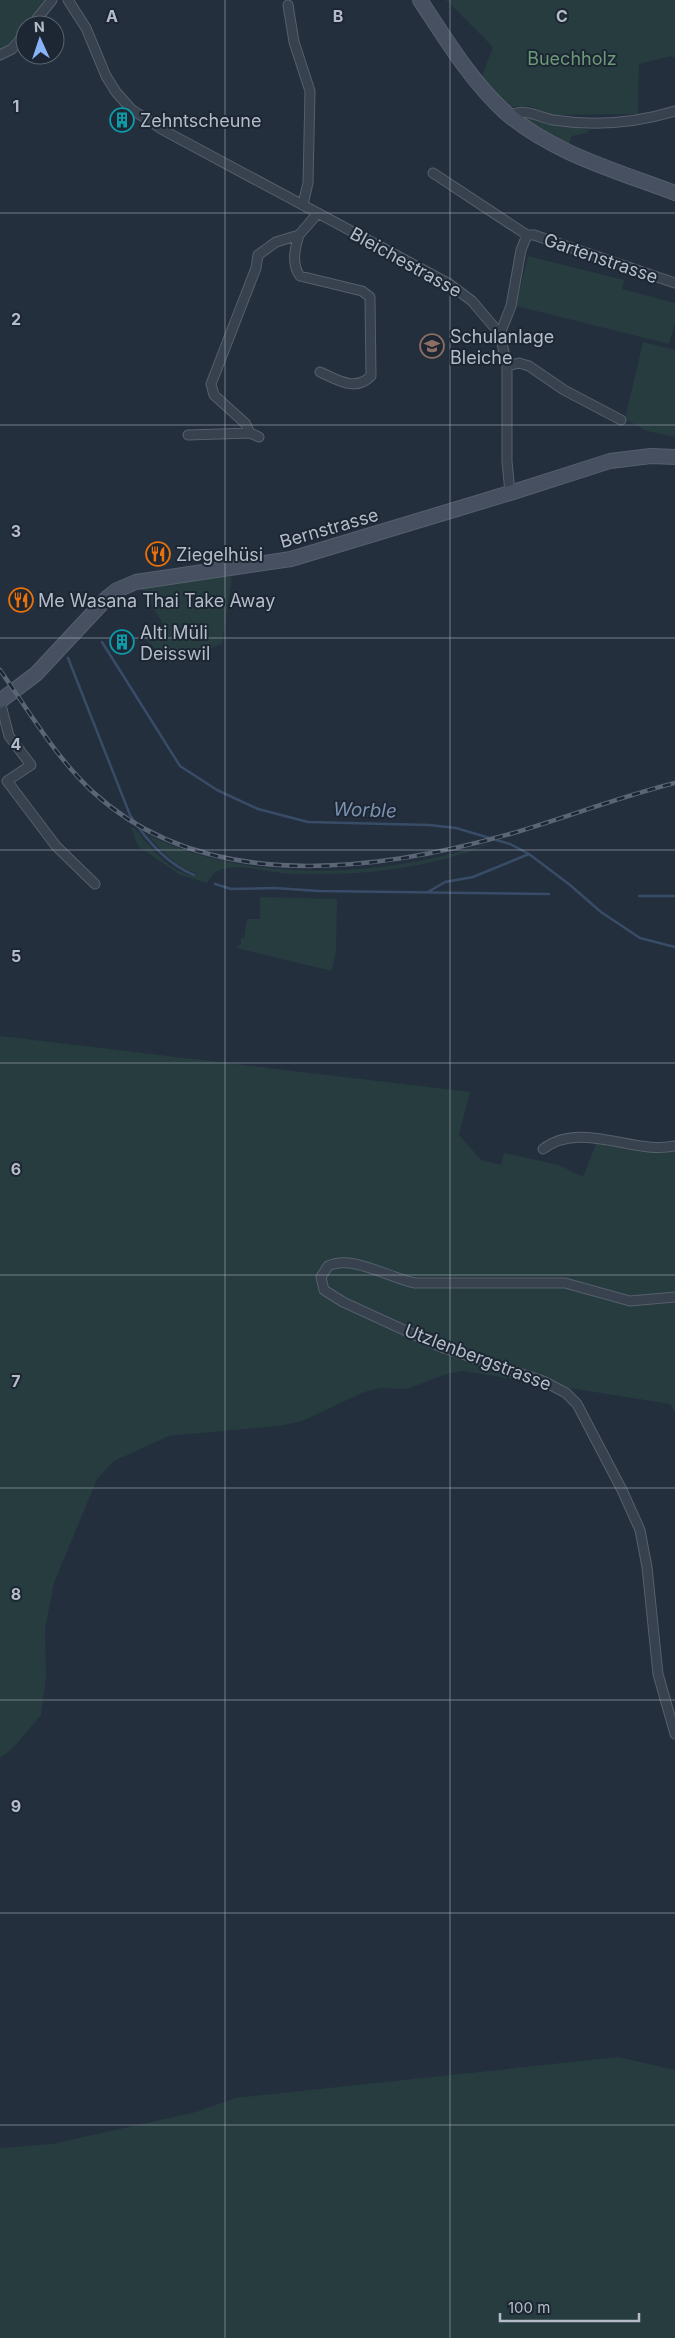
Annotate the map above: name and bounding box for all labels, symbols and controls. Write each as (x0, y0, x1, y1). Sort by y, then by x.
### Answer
text: A (106, 6, 118, 26)
text: B (333, 6, 343, 26)
text: C (556, 6, 568, 26)
north arrow (15, 15, 65, 65)
text: N (34, 18, 45, 35)
park label: Buechholz (527, 48, 617, 69)
text: 1 (13, 96, 19, 116)
building icon: Zehntscheune (109, 107, 135, 133)
place label: Zehntscheune (140, 110, 262, 131)
street label: Bleichestrasse (347, 223, 465, 301)
street label: Gartenstrasse (541, 229, 661, 287)
text: 2 (11, 309, 21, 329)
place label: Schulanlage Bleiche (450, 326, 554, 368)
school or university icon: Schulanlage Bleiche (419, 333, 445, 359)
street label: Bernstrasse (277, 504, 381, 552)
text: 3 (11, 521, 21, 541)
restaurant icon: Ziegelhüsi (145, 541, 171, 567)
place label: Ziegelhüsi (176, 544, 263, 565)
restaurant icon: Me Wasana Thai Take Away (8, 587, 34, 613)
place label: Me Wasana Thai Take Away (38, 590, 275, 611)
place label: Alti Müli Deisswil (140, 622, 210, 664)
building icon: Alti Müli Deisswil (109, 629, 135, 655)
text: 4 (11, 734, 22, 754)
water label: Worble (333, 797, 397, 823)
text: 5 (11, 946, 21, 966)
text: 6 (11, 1159, 21, 1179)
street label: Utzlenbergstrasse (402, 1319, 554, 1395)
text: 7 (11, 1371, 21, 1391)
text: 8 (11, 1584, 21, 1604)
text: 9 (11, 1796, 21, 1816)
scale bar (500, 2290, 639, 2322)
text: 100 m (508, 2298, 550, 2317)

